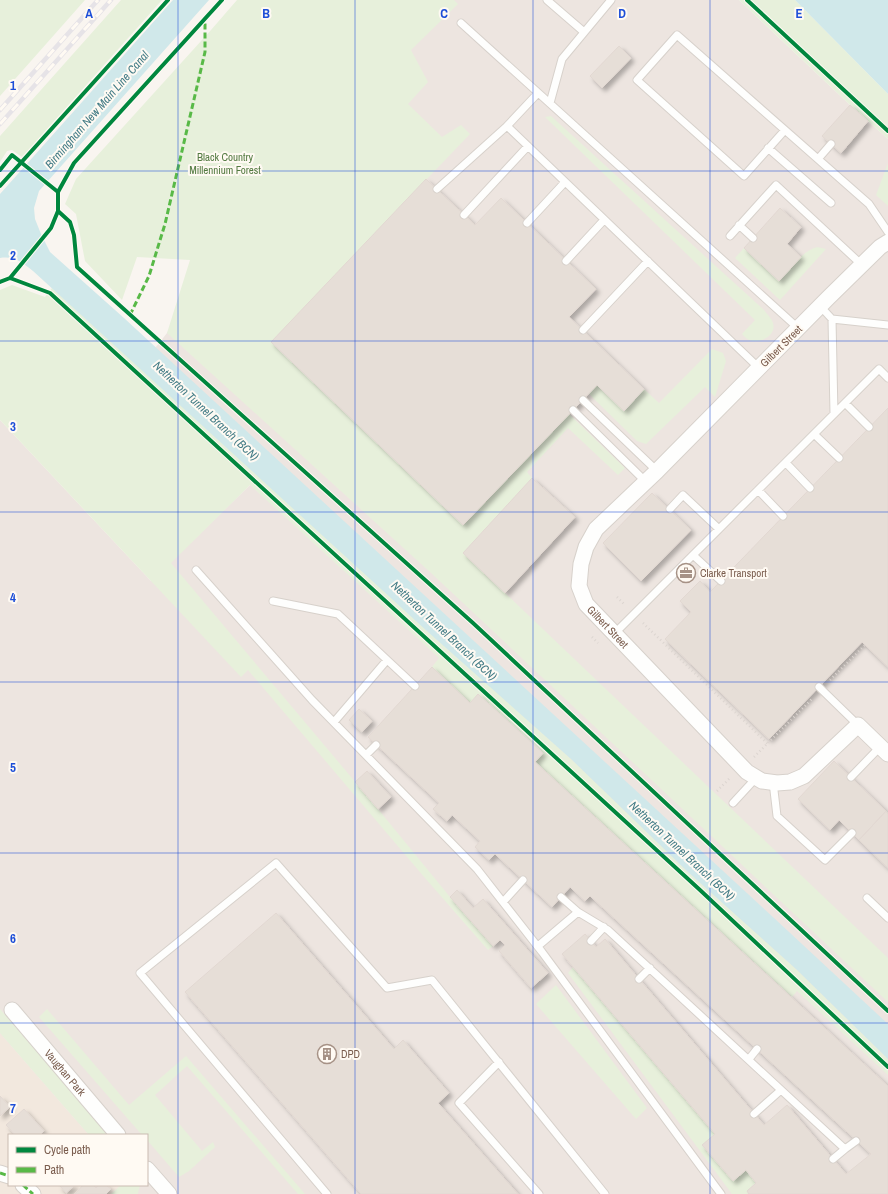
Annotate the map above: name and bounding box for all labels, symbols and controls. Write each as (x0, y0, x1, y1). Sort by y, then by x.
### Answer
text: A (85, 5, 93, 22)
text: B (262, 5, 270, 22)
text: C (440, 5, 448, 22)
text: D (618, 5, 626, 22)
text: E (795, 5, 803, 22)
water label: Birmingham New Main Line Canal (41, 47, 153, 172)
text: 1 (10, 77, 16, 94)
park label: Black Country Millennium Forest (189, 150, 261, 177)
text: 2 (10, 247, 16, 264)
street label: Gilbert Street (757, 322, 805, 370)
water label: Netherton Tunnel Branch (BCN) (150, 358, 262, 464)
text: 3 (10, 418, 16, 435)
office icon: Clarke Transport (675, 562, 697, 584)
place label: Clarke Transport (700, 566, 767, 580)
water label: Netherton Tunnel Branch (BCN) (388, 578, 500, 684)
text: 4 (10, 589, 16, 606)
street label: Gilbert Street (584, 603, 632, 651)
text: 5 (10, 759, 16, 776)
water label: Netherton Tunnel Branch (BCN) (626, 798, 738, 904)
text: 6 (10, 930, 16, 947)
building icon: DPD (316, 1043, 338, 1065)
street label: Vaughan Park (41, 1046, 89, 1099)
place label: DPD (341, 1047, 360, 1061)
text: 7 (10, 1100, 16, 1117)
legend (8, 1134, 148, 1186)
text: Cycle path (44, 1142, 91, 1158)
text: Path (44, 1162, 64, 1178)

